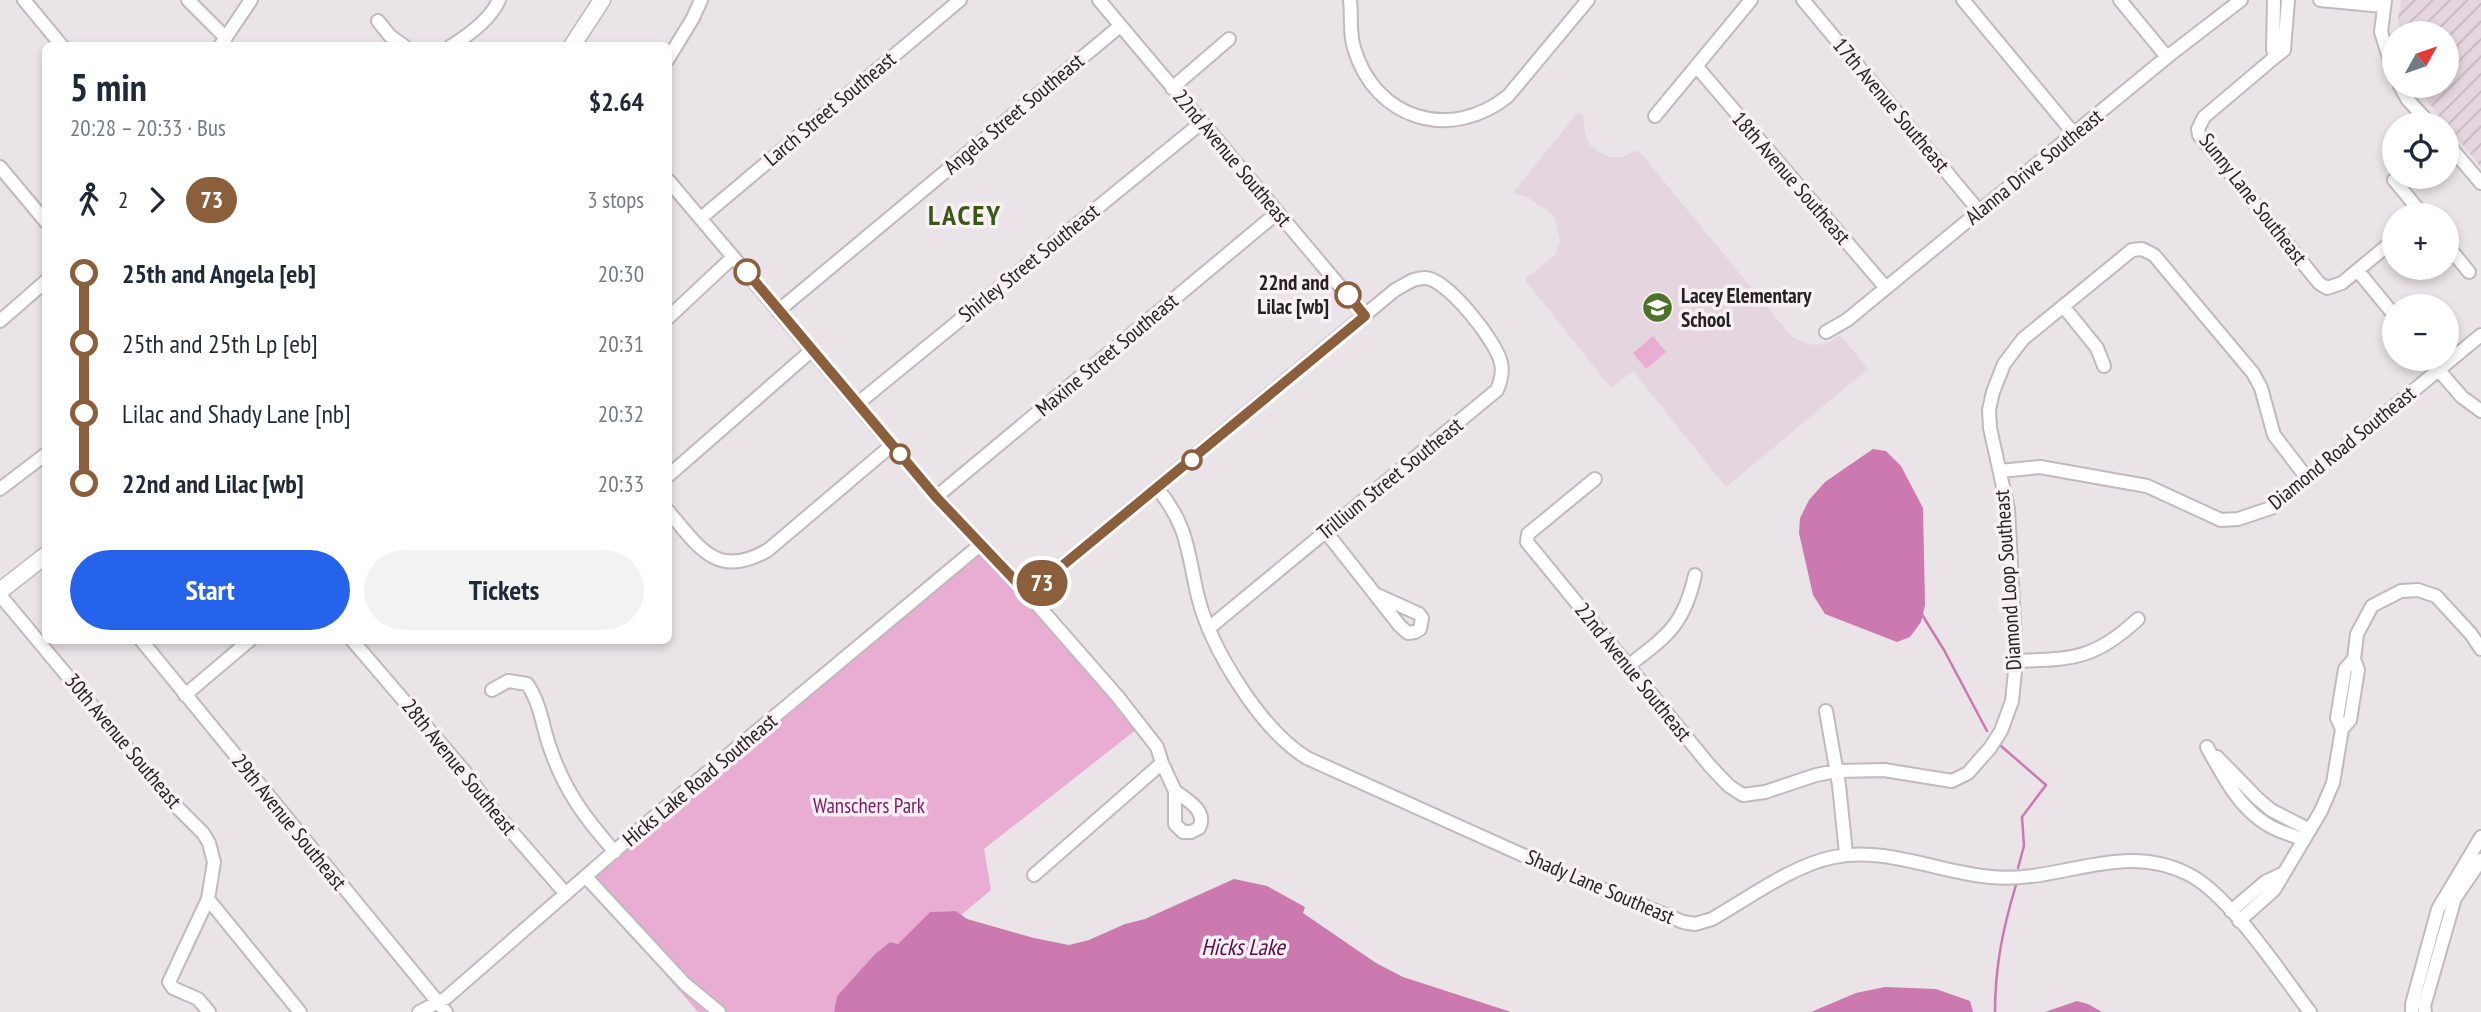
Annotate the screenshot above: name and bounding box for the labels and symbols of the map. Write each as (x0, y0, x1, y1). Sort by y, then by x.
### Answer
north arrow (2382, 21, 2459, 98)
street label: 17th Avenue Southeast (1827, 32, 1956, 178)
street label: Larch Street Southeast (758, 45, 901, 172)
street label: Angela Street Southeast (938, 47, 1089, 180)
street label: 22nd Avenue Southeast (1167, 84, 1298, 232)
street label: Alanna Drive Southeast (1959, 103, 2108, 230)
street label: 18th Avenue Southeast (1726, 106, 1857, 250)
street label: Sunny Lane Southeast (2194, 127, 2313, 270)
district label: LACEY (928, 196, 1002, 233)
street label: Shirley Street Southeast (953, 197, 1105, 328)
unlabelled marker (734, 259, 760, 285)
place label: 22nd and Lilac [wb] (1257, 269, 1329, 320)
marker: 22nd and Lilac [wb] (1335, 282, 1361, 308)
place label: Lacey Elementary School (1681, 282, 1812, 333)
street label: Maxine Street Southeast (1030, 287, 1183, 422)
school or university icon: Lacey Elementary School (1641, 291, 1675, 325)
street label: Diamond Road Southeast (2263, 380, 2421, 515)
street label: Trillium Street Southeast (1311, 411, 1468, 546)
unlabelled marker (890, 444, 910, 464)
unlabelled marker (1182, 450, 1202, 470)
street label: Diamond Loop Southeast (1988, 489, 2027, 671)
line badge: 73 (1010, 560, 1074, 606)
street label: 22nd Avenue Southeast (1569, 597, 1698, 747)
street label: 30th Avenue Southeast (59, 668, 188, 814)
street label: 28th Avenue Southeast (396, 693, 523, 840)
street label: Hicks Lake Road Southeast (617, 707, 783, 852)
street label: 29th Avenue Southeast (226, 748, 353, 895)
park label: Wanschers Park (813, 792, 925, 819)
street label: Shady Lane Southeast (1522, 843, 1679, 930)
water label: Hicks Lake (1201, 932, 1286, 961)

